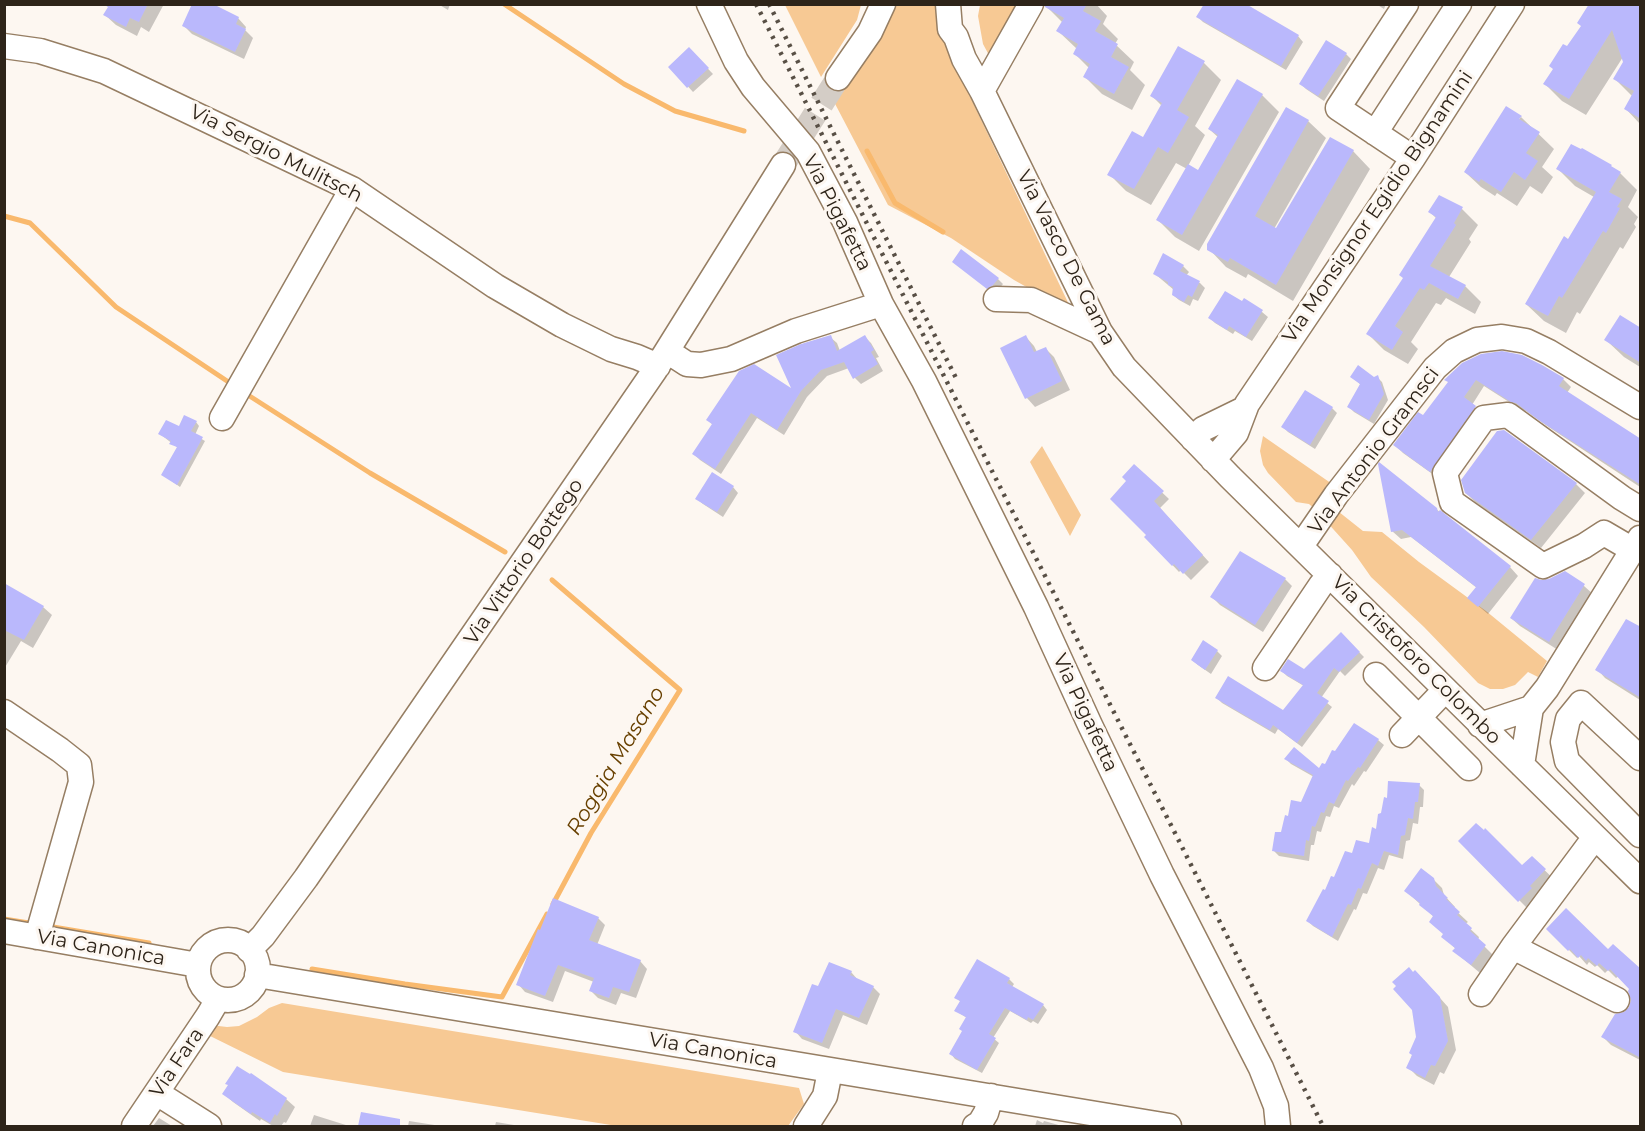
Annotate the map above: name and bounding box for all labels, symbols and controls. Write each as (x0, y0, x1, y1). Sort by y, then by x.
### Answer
street label: Via Monsignor Egidio Bignamini (1278, 66, 1478, 348)
street label: Via Sergio Mulitsch (186, 100, 366, 208)
street label: Via Pigafetta (797, 151, 877, 275)
street label: Via Vasco De Gama (1011, 166, 1121, 350)
street label: Via Antonio Gramsci (1303, 363, 1445, 539)
street label: Via Vittorio Bottego (459, 474, 589, 650)
street label: Via Cristoforo Colombo (1326, 570, 1506, 750)
street label: Via Pigafetta (1047, 650, 1123, 776)
water label: Roggia Masano (562, 682, 670, 840)
street label: Via Canonica (35, 925, 167, 971)
street label: Via Fara (145, 1024, 209, 1102)
street label: Via Canonica (647, 1028, 779, 1074)

